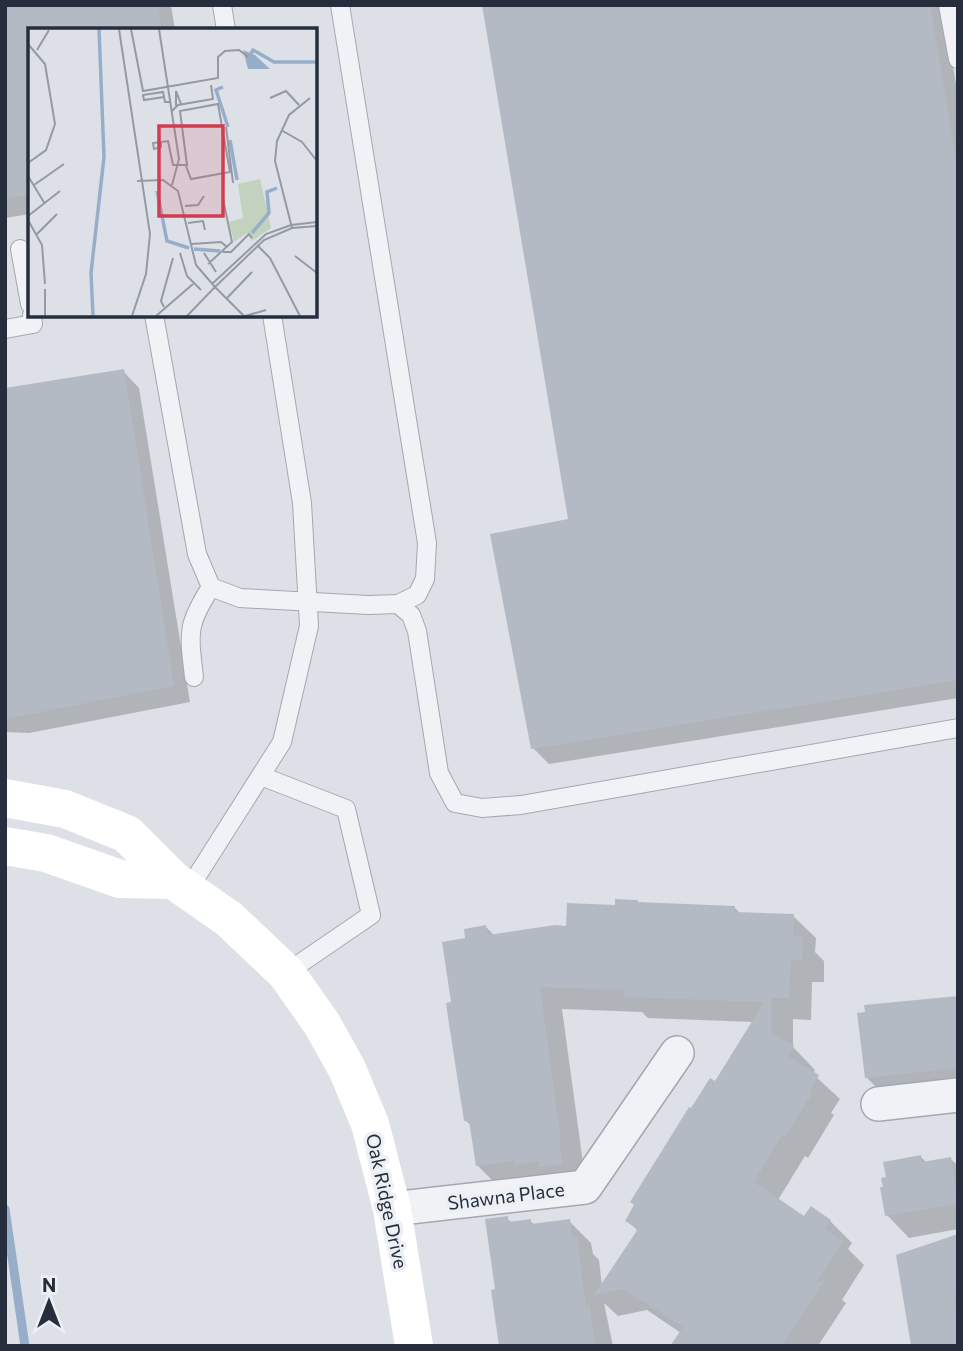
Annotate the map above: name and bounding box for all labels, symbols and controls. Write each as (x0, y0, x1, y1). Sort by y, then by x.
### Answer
inset map (28, 28, 317, 317)
street label: Oak Ridge Drive (362, 1131, 413, 1271)
street label: Shawna Place (446, 1177, 566, 1214)
north arrow (14, 1267, 84, 1337)
text: N (42, 1273, 56, 1296)

